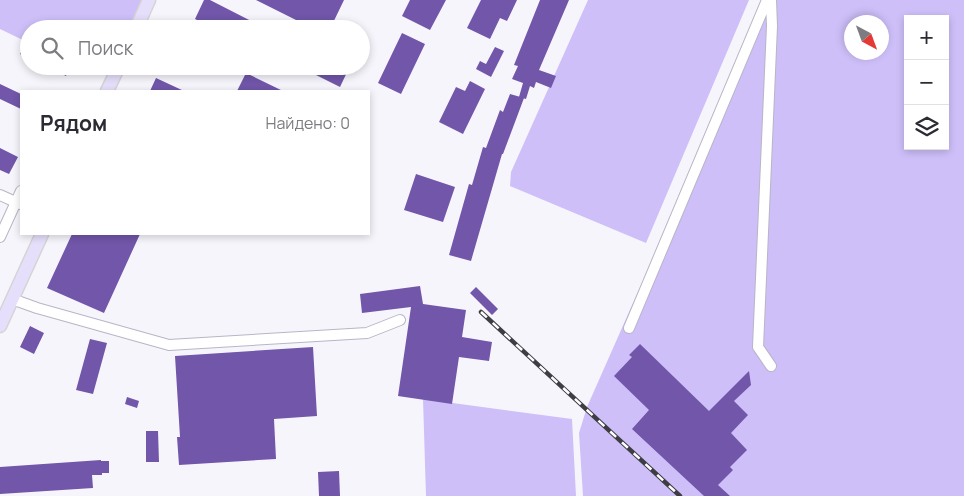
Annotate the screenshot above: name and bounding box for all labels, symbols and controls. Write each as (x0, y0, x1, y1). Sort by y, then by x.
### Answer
north arrow (844, 15, 889, 60)
map controls (904, 15, 949, 150)
button: + (904, 15, 949, 60)
search box (20, 20, 370, 75)
icon: search (38, 34, 66, 62)
text: Поиск (78, 35, 133, 61)
button: − (904, 60, 949, 105)
button: layers (904, 105, 949, 150)
text: Рядом (40, 109, 107, 137)
text: Найдено: 0 (265, 112, 350, 134)

